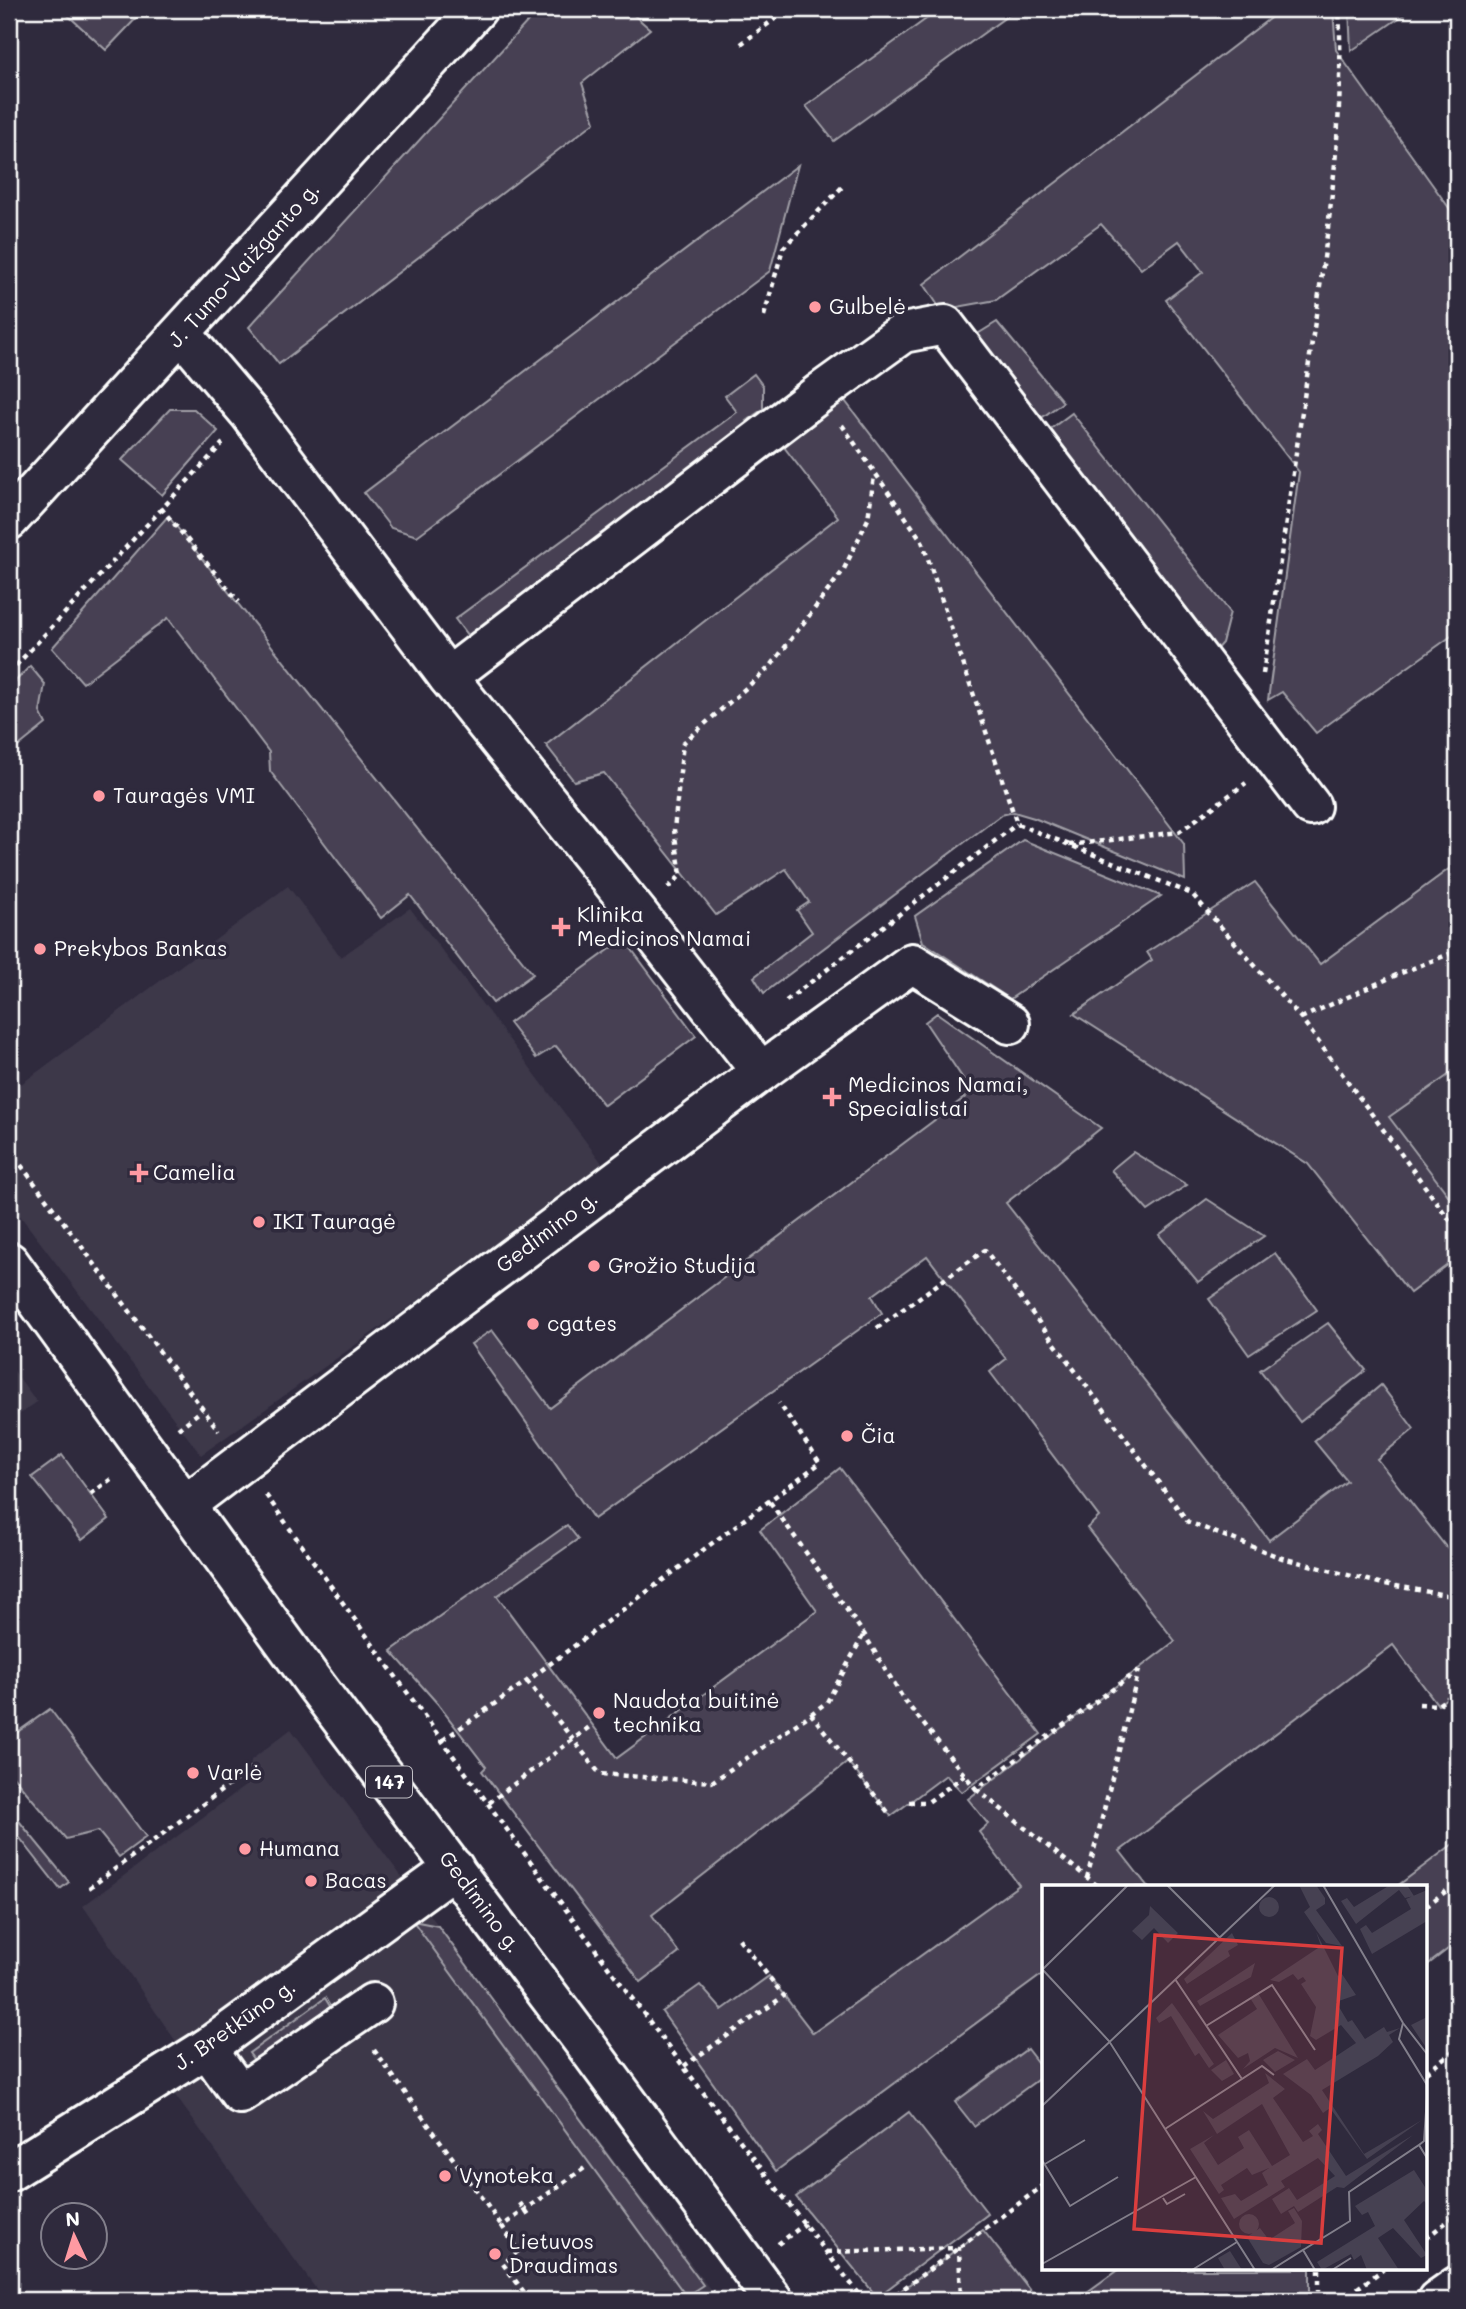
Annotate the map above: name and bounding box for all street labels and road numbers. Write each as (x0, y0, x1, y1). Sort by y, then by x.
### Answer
street label: J. Tumo-Vaižganto g. (161, 175, 325, 353)
street label: Gedimino g. (490, 1184, 602, 1278)
road number: 147 (366, 1766, 412, 1798)
street label: Gedimino g. (434, 1845, 528, 1957)
street label: J. Bretkūno g. (168, 1972, 300, 2076)

